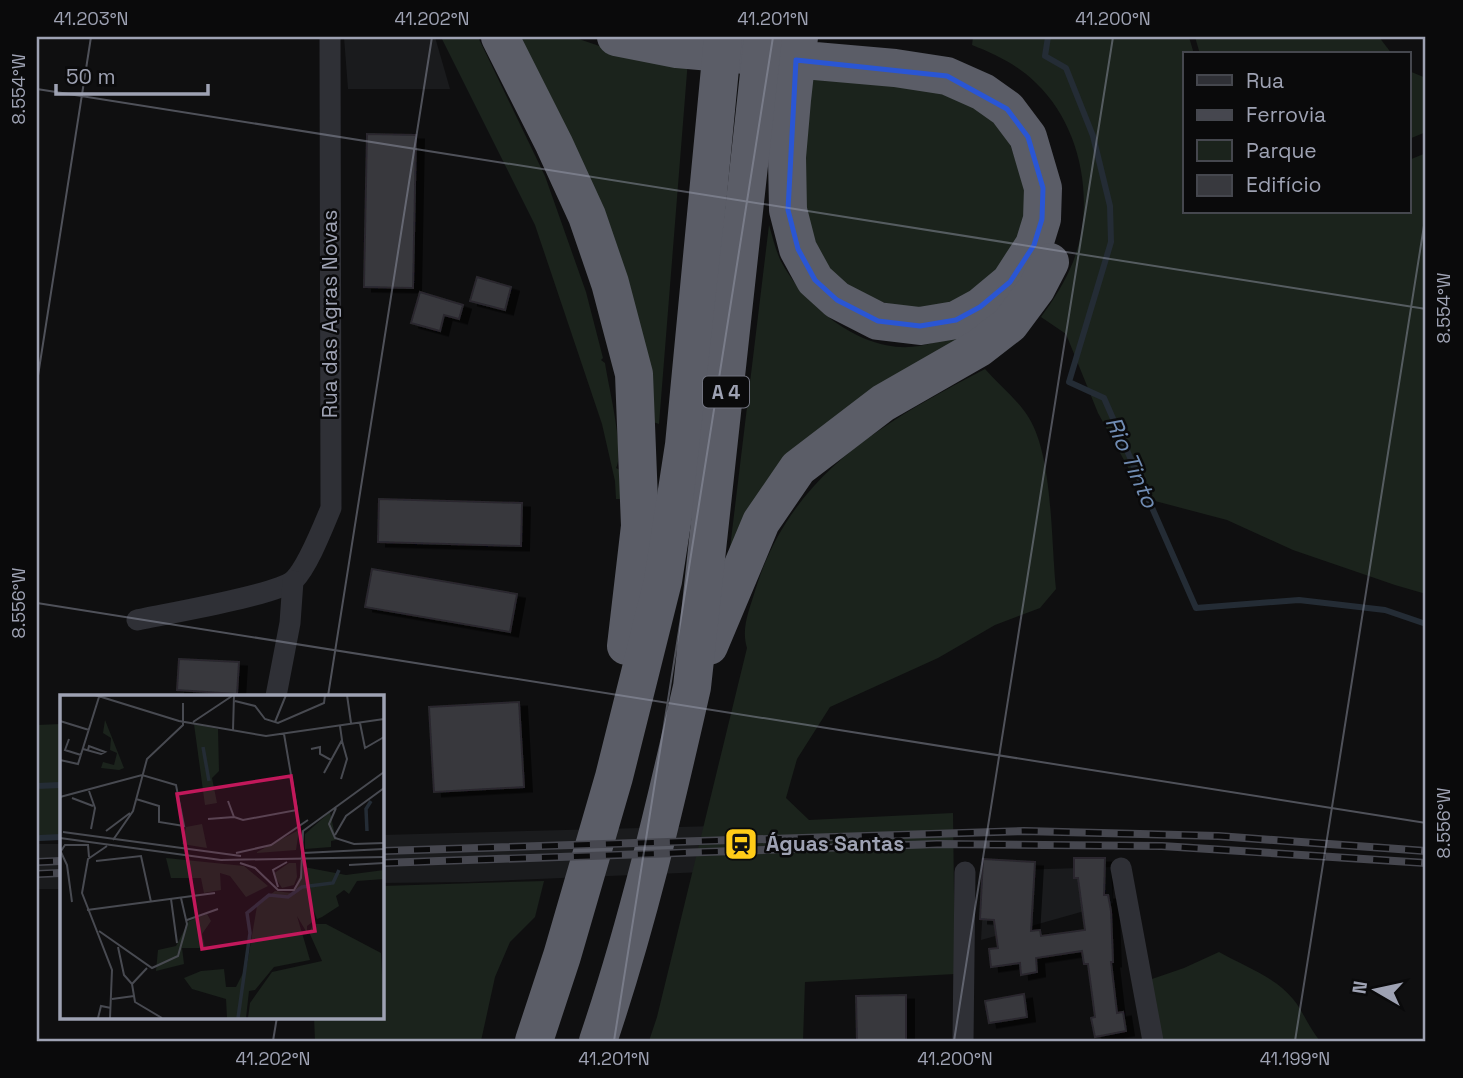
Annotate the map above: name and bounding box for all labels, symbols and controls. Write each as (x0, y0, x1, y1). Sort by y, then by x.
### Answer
text: 41.203°N (54, 7, 128, 30)
text: 41.202°N (395, 7, 469, 30)
text: 41.201°N (737, 7, 809, 30)
text: 41.200°N (1075, 7, 1151, 30)
scale bar (56, 52, 208, 96)
legend (1183, 52, 1410, 214)
text: 8.554°W (7, 53, 30, 125)
text: 50 m (66, 63, 116, 90)
text: Rua (1246, 67, 1284, 94)
text: Ferrovia (1246, 101, 1326, 128)
text: Parque (1246, 137, 1317, 164)
text: Edifício (1246, 171, 1322, 198)
street label: Rua das Agras Novas (316, 210, 343, 418)
text: 8.554°W (1432, 272, 1455, 344)
road number: A 4 (703, 376, 749, 408)
water label: Rio Tinto (1099, 412, 1166, 513)
text: 8.556°W (7, 567, 30, 638)
inset map (60, 695, 383, 1018)
text: 8.556°W (1432, 787, 1455, 858)
station icon: Águas Santas (722, 825, 760, 863)
place label: Águas Santas (766, 830, 904, 857)
north arrow (1340, 956, 1410, 1026)
text: N (1346, 979, 1373, 996)
text: 41.202°N (236, 1047, 310, 1070)
text: 41.201°N (578, 1047, 650, 1070)
text: 41.200°N (917, 1047, 993, 1070)
text: 41.199°N (1260, 1047, 1330, 1070)

